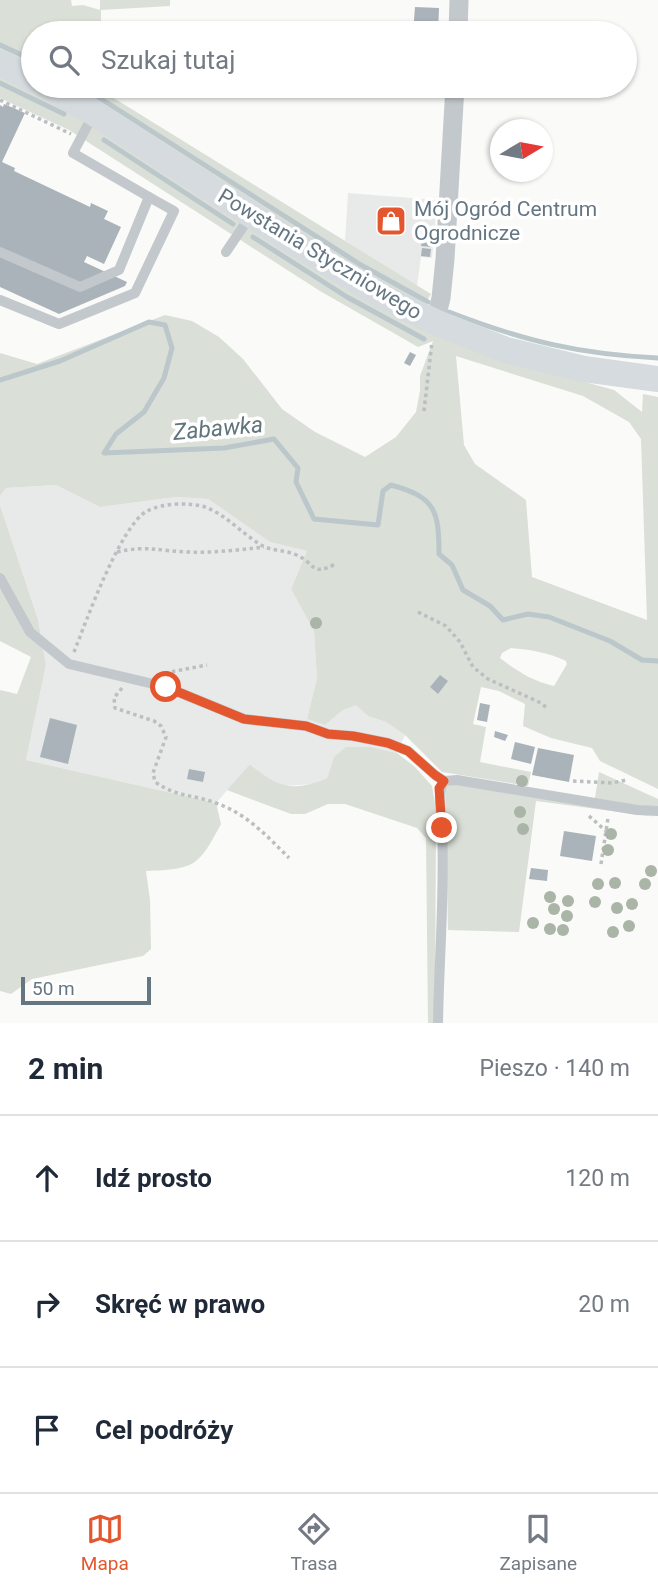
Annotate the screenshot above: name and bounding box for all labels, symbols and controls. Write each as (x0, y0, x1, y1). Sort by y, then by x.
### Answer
search box (21, 21, 637, 98)
icon: search (45, 41, 83, 79)
text: Szukaj tutaj (101, 45, 235, 75)
north arrow (490, 119, 553, 182)
street label: Powstania Styczniowego (214, 184, 426, 324)
place label: Mój Ogród Centrum Ogrodnicze (414, 197, 597, 245)
shop icon: Mój Ogród Centrum Ogrodnicze (374, 204, 408, 238)
water label: Zabawka (171, 411, 264, 446)
route start (150, 671, 181, 702)
route end (426, 812, 457, 843)
scale bar (21, 974, 150, 1006)
text: 50 m (32, 977, 75, 1000)
text: 2 min (28, 1051, 103, 1086)
text: Pieszo · 140 m (479, 1055, 630, 1082)
icon: ahead (28, 1159, 66, 1197)
text: Idź prosto (95, 1163, 212, 1193)
text: 120 m (565, 1165, 630, 1192)
icon: right (28, 1285, 66, 1323)
text: Skręć w prawo (95, 1289, 265, 1319)
text: 20 m (578, 1291, 630, 1318)
icon: arrive (28, 1411, 66, 1449)
text: Cel podróży (95, 1415, 233, 1445)
tab: Mapa (81, 1510, 129, 1575)
tab: Trasa (291, 1510, 338, 1575)
tab: Zapisane (499, 1510, 577, 1575)

